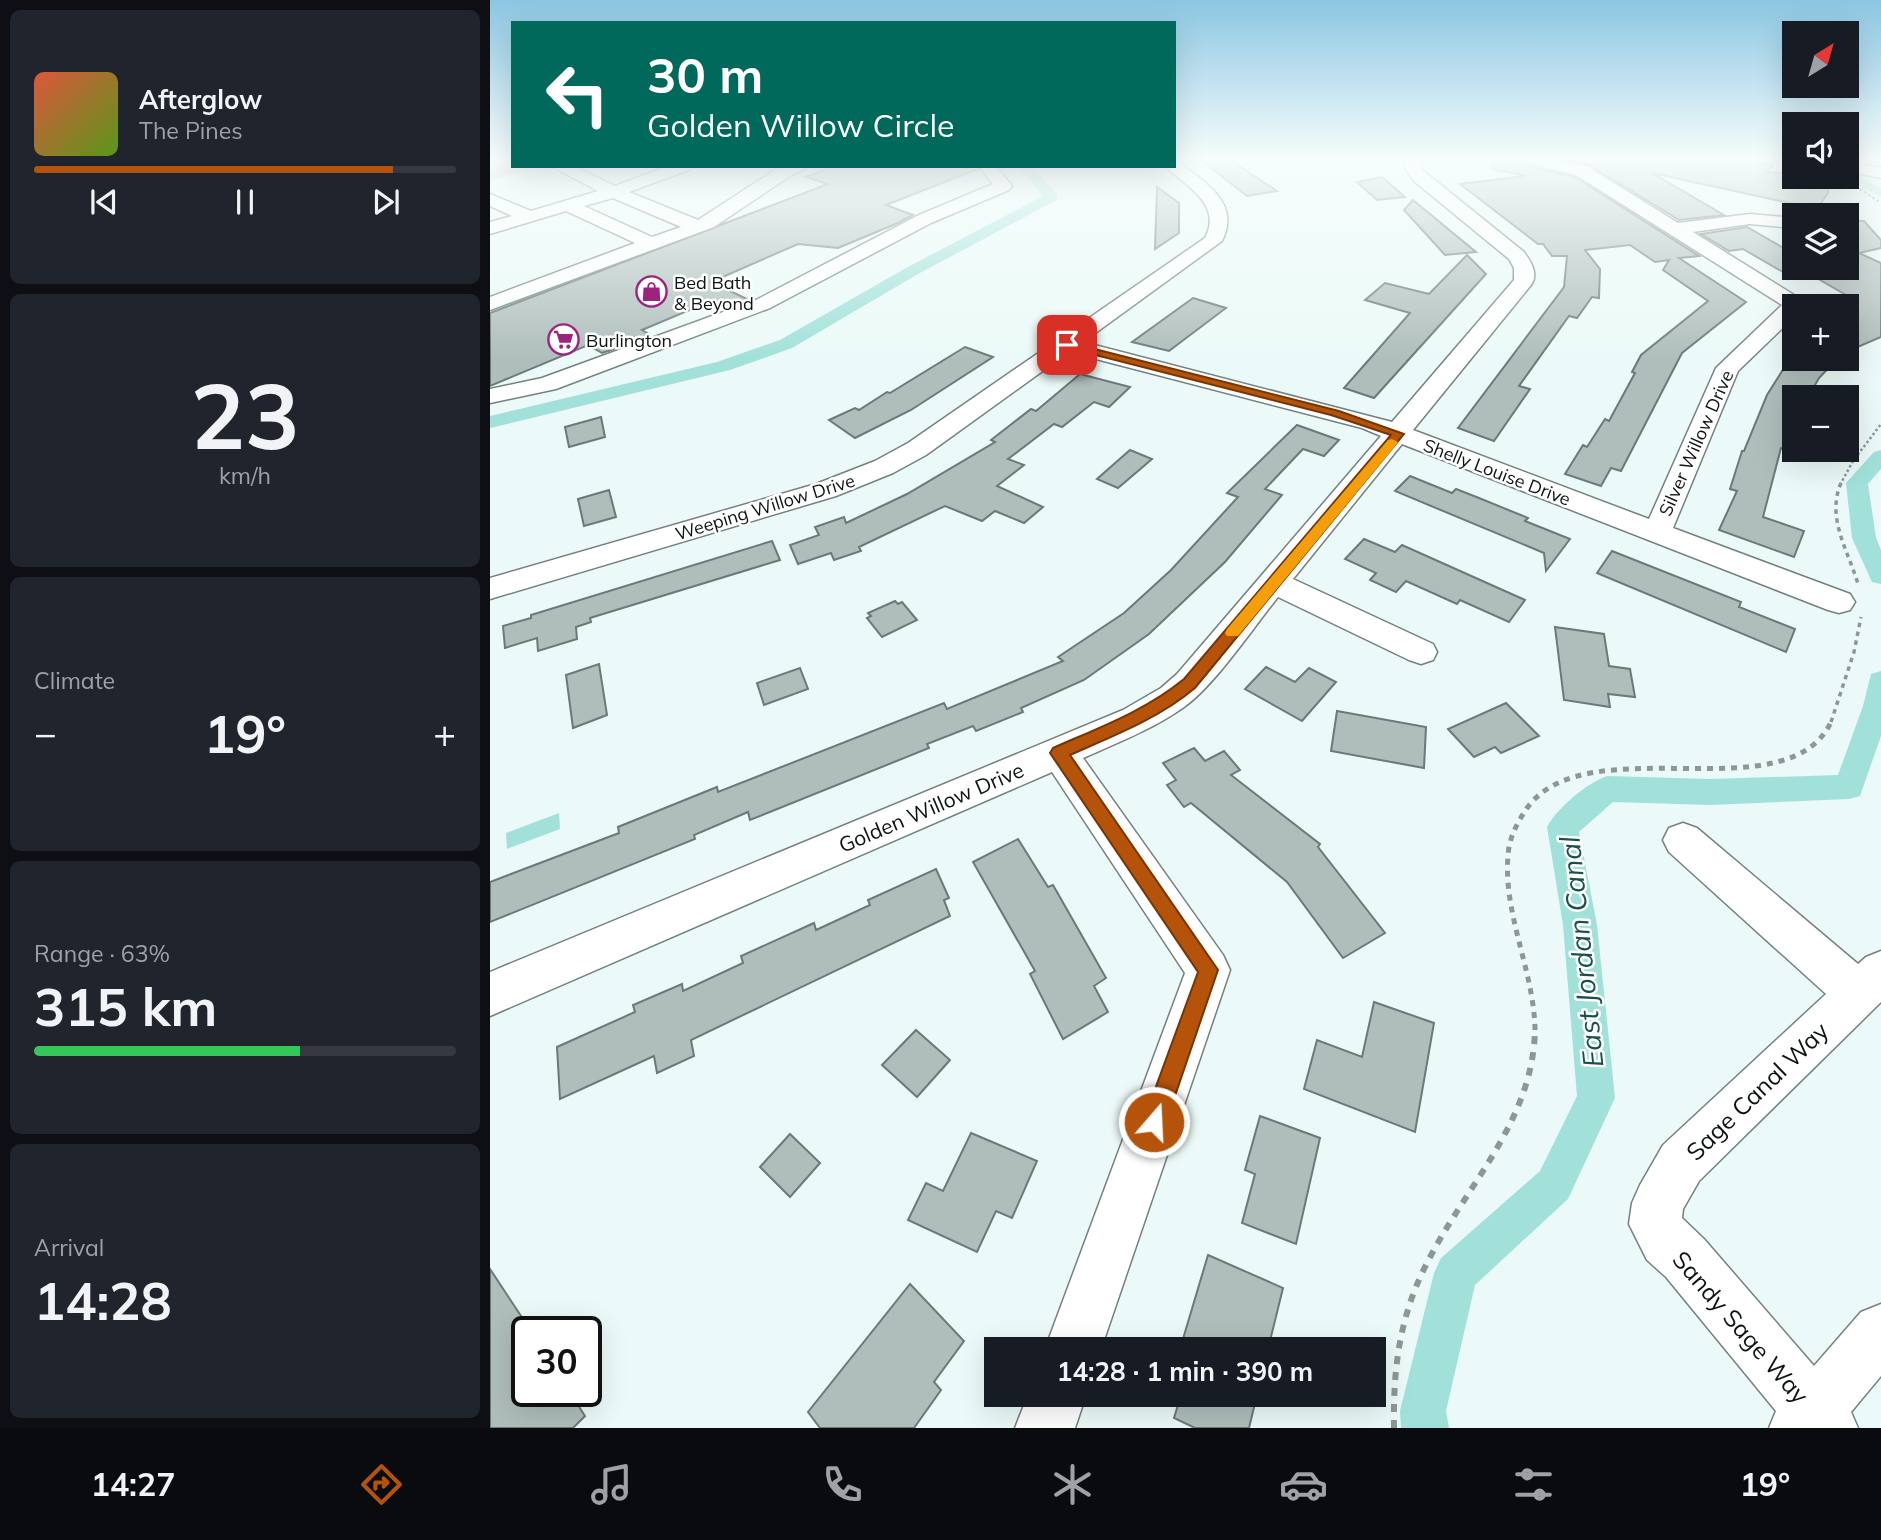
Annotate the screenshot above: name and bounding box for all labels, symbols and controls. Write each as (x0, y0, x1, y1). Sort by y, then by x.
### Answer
north arrow (1782, 21, 1858, 98)
map controls (1782, 21, 1859, 462)
text: 30 m (647, 44, 763, 105)
icon: left (532, 49, 623, 140)
text: Afterglow (139, 83, 262, 116)
text: Golden Willow Circle (647, 105, 954, 145)
button: sound (1782, 112, 1859, 189)
text: The Pines (139, 116, 243, 145)
icon: previous (85, 183, 123, 221)
icon: pause (226, 183, 264, 221)
icon: next (367, 183, 405, 221)
button: layers (1782, 203, 1859, 280)
place label: Bed Bath & Beyond (674, 271, 754, 315)
shop icon: Bed Bath & Beyond (634, 275, 668, 309)
button: + (1782, 294, 1859, 371)
pin (1037, 315, 1097, 375)
supermarket icon: Burlington (546, 323, 580, 357)
icon: arrive (1048, 326, 1086, 364)
place label: Burlington (586, 329, 672, 352)
text: 23 (190, 358, 300, 472)
street label: Silver Willow Drive (1654, 367, 1738, 519)
button: − (1782, 385, 1859, 462)
street label: Shelly Louise Drive (1420, 433, 1574, 511)
text: km/h (219, 461, 271, 490)
street label: Weeping Willow Drive (672, 469, 858, 545)
text: Climate (34, 666, 115, 695)
text: 19° (204, 701, 286, 766)
text: − (34, 709, 57, 757)
text: + (433, 709, 456, 757)
street label: Golden Willow Drive (834, 756, 1028, 858)
water label: East Jordan Canal (1551, 835, 1611, 1069)
text: Range · 63% (34, 939, 170, 968)
text: 315 km (34, 974, 217, 1039)
street label: Sage Canal Way (1680, 1015, 1835, 1167)
position arrow (1117, 1085, 1191, 1159)
text: Arrival (34, 1233, 104, 1262)
street label: Sandy Sage Way (1667, 1245, 1816, 1410)
text: 14:28 (34, 1268, 172, 1333)
speed limit sign: 30 (511, 1316, 602, 1407)
text: 14:28 · 1 min · 390 m (1057, 1355, 1313, 1388)
icon: directions (357, 1460, 406, 1509)
icon: music (587, 1460, 636, 1509)
icon: phone (818, 1460, 867, 1509)
icon: climate (1048, 1460, 1097, 1509)
icon: car (1279, 1460, 1328, 1509)
icon: filters (1509, 1460, 1558, 1509)
text: 14:27 (91, 1464, 175, 1504)
text: 19° (1740, 1464, 1790, 1504)

